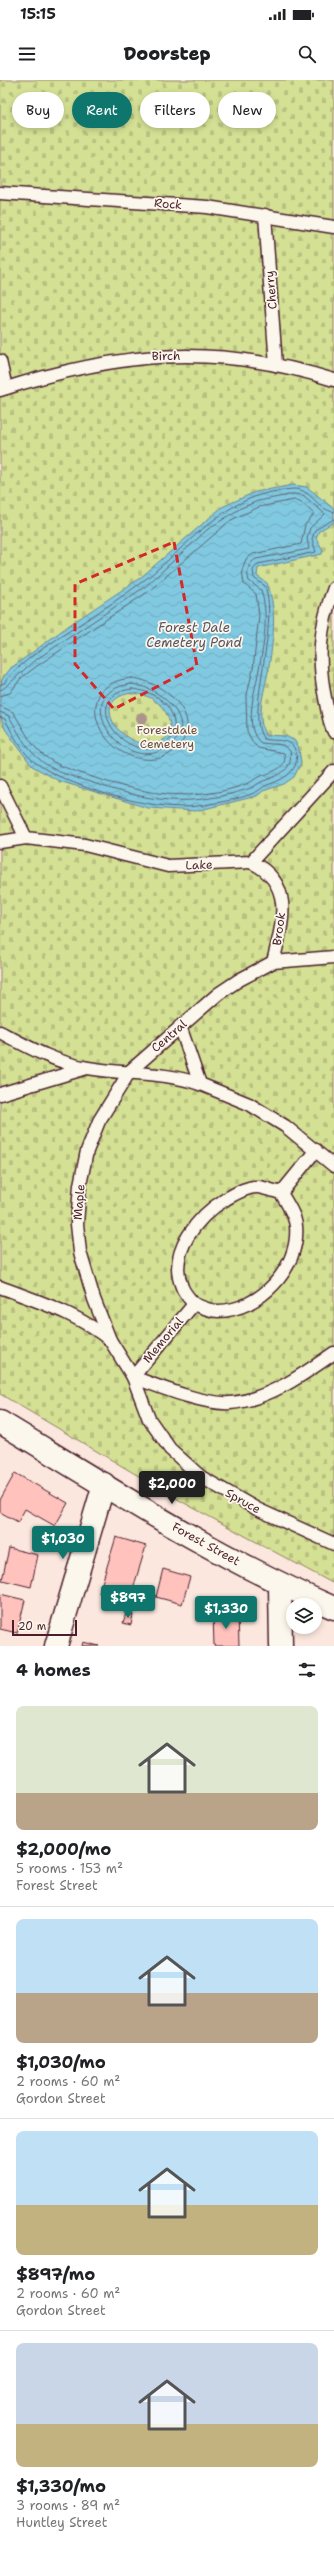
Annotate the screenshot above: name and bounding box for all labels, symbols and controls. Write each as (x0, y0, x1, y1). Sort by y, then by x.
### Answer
text: 15:15 (20, 4, 56, 24)
text: Doorstep (123, 42, 211, 66)
icon: menu (16, 43, 38, 65)
icon: search (296, 43, 318, 65)
chip: Buy (12, 92, 64, 128)
chip: Rent (72, 92, 132, 128)
chip: Filters (140, 92, 210, 128)
chip: New (218, 92, 276, 128)
street label: Rock (153, 195, 183, 213)
street label: Cherry (261, 270, 281, 310)
street label: Birch (152, 348, 180, 364)
water label: Forest Dale Cemetery Pond (146, 619, 243, 651)
park label: Forestdale Cemetery (137, 722, 198, 752)
street label: Lake (185, 857, 213, 873)
street label: Brook (269, 911, 289, 947)
street label: Central (148, 1016, 190, 1056)
street label: Maple (69, 1183, 89, 1221)
street label: Memorial (139, 1313, 187, 1366)
pin: $2,000 (139, 1471, 205, 1505)
text: $2,000 (148, 1475, 196, 1492)
street label: Spruce (223, 1485, 264, 1517)
street label: Forest Street (169, 1519, 243, 1569)
pin: $1,030 (30, 1526, 96, 1560)
text: $1,030 (41, 1530, 85, 1547)
pin: $897 (104, 1585, 152, 1619)
text: $897 (110, 1589, 146, 1606)
pin: $1,330 (193, 1596, 259, 1630)
map controls (286, 1598, 322, 1634)
button: layers (286, 1598, 322, 1634)
text: $1,330 (204, 1600, 248, 1617)
scale bar (12, 1618, 77, 1637)
text: 20 m (18, 1619, 46, 1634)
text: 4 homes (16, 1659, 91, 1681)
icon: filters (296, 1659, 318, 1681)
icon: home (131, 1732, 203, 1804)
text: $2,000/mo (16, 1838, 111, 1860)
text: 5 rooms · 153 m² (16, 1860, 123, 1877)
text: Forest Street (16, 1877, 98, 1894)
icon: home (131, 1945, 203, 2017)
text: $1,030/mo (16, 2051, 106, 2073)
text: 2 rooms · 60 m² (16, 2073, 120, 2090)
text: Gordon Street (16, 2090, 106, 2107)
icon: home (131, 2157, 203, 2229)
text: $897/mo (16, 2263, 95, 2285)
text: 2 rooms · 60 m² (16, 2285, 120, 2302)
text: Gordon Street (16, 2302, 106, 2319)
icon: home (131, 2369, 203, 2441)
text: $1,330/mo (16, 2475, 106, 2497)
text: 3 rooms · 89 m² (16, 2497, 120, 2514)
text: Huntley Street (16, 2514, 107, 2531)

